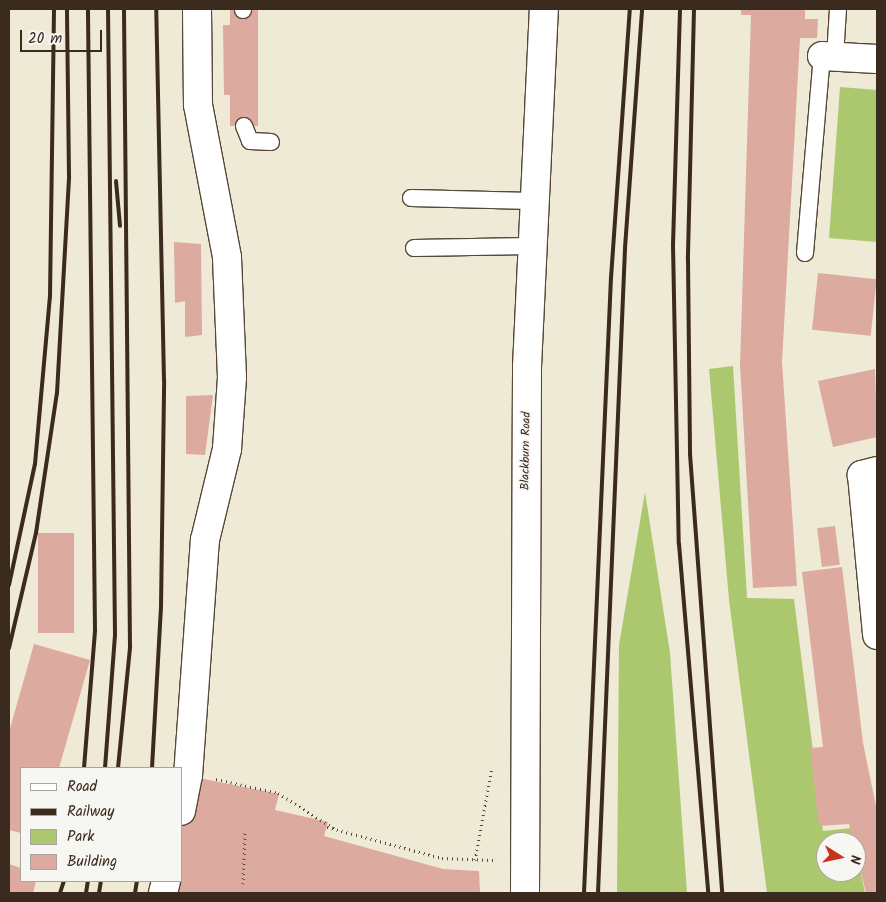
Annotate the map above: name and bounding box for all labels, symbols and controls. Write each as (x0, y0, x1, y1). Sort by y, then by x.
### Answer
scale bar (22, 20, 105, 52)
text: 20 m (28, 27, 62, 51)
street label: Blackburn Road (518, 412, 534, 490)
legend (20, 767, 182, 882)
text: Road (67, 775, 97, 799)
text: Railway (67, 800, 114, 824)
text: Park (67, 825, 94, 849)
north arrow (816, 832, 866, 882)
text: Building (67, 850, 117, 874)
text: N (843, 853, 866, 866)

